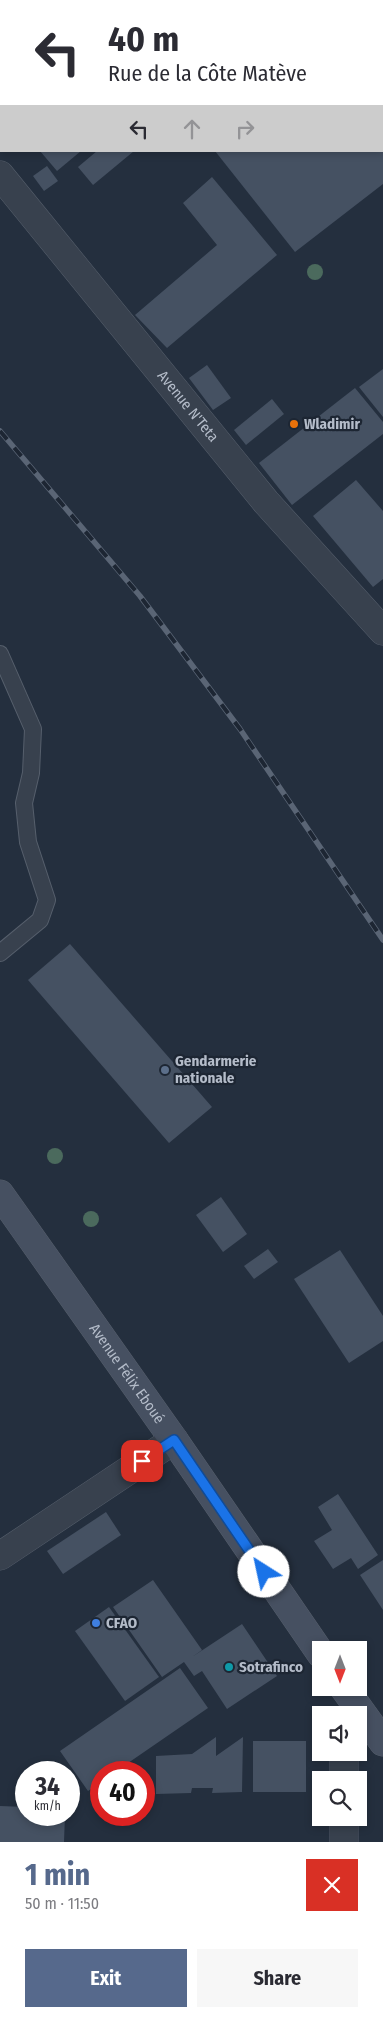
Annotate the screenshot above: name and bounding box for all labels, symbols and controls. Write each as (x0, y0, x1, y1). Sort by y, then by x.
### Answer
text: 40 m (108, 18, 179, 60)
icon: left (25, 20, 90, 85)
text: Rue de la Côte Matève (108, 60, 307, 87)
icon: left (125, 115, 153, 143)
icon: ahead (178, 115, 206, 143)
icon: right (231, 115, 259, 143)
street label: Avenue N'Teta (154, 367, 222, 445)
place label: Wladimir (304, 415, 360, 433)
marker: Wladimir (288, 418, 300, 430)
place label: Gendarmerie nationale (175, 1052, 257, 1087)
marker: Gendarmerie nationale (159, 1064, 171, 1076)
street label: Avenue Félix Eboué (86, 1320, 169, 1427)
pin (121, 1440, 163, 1482)
icon: arrive (128, 1447, 156, 1475)
position arrow (237, 1545, 289, 1597)
place label: CFAO (106, 1614, 137, 1632)
marker: CFAO (90, 1617, 102, 1629)
north arrow (312, 1641, 368, 1696)
map controls (312, 1641, 367, 1826)
place label: Sotrafinco (239, 1658, 303, 1676)
marker: Sotrafinco (223, 1661, 235, 1673)
button: sound (312, 1706, 367, 1761)
speed limit sign: 40 (90, 1761, 155, 1826)
button: search (312, 1771, 367, 1826)
text: 34 (35, 1772, 60, 1802)
text: km/h (34, 1799, 61, 1813)
text: 1 min (25, 1857, 90, 1893)
button: close (306, 1859, 358, 1911)
text: 50 m · 11:50 (25, 1894, 99, 1913)
button: Exit (25, 1949, 187, 2007)
button: Share (197, 1949, 358, 2007)

